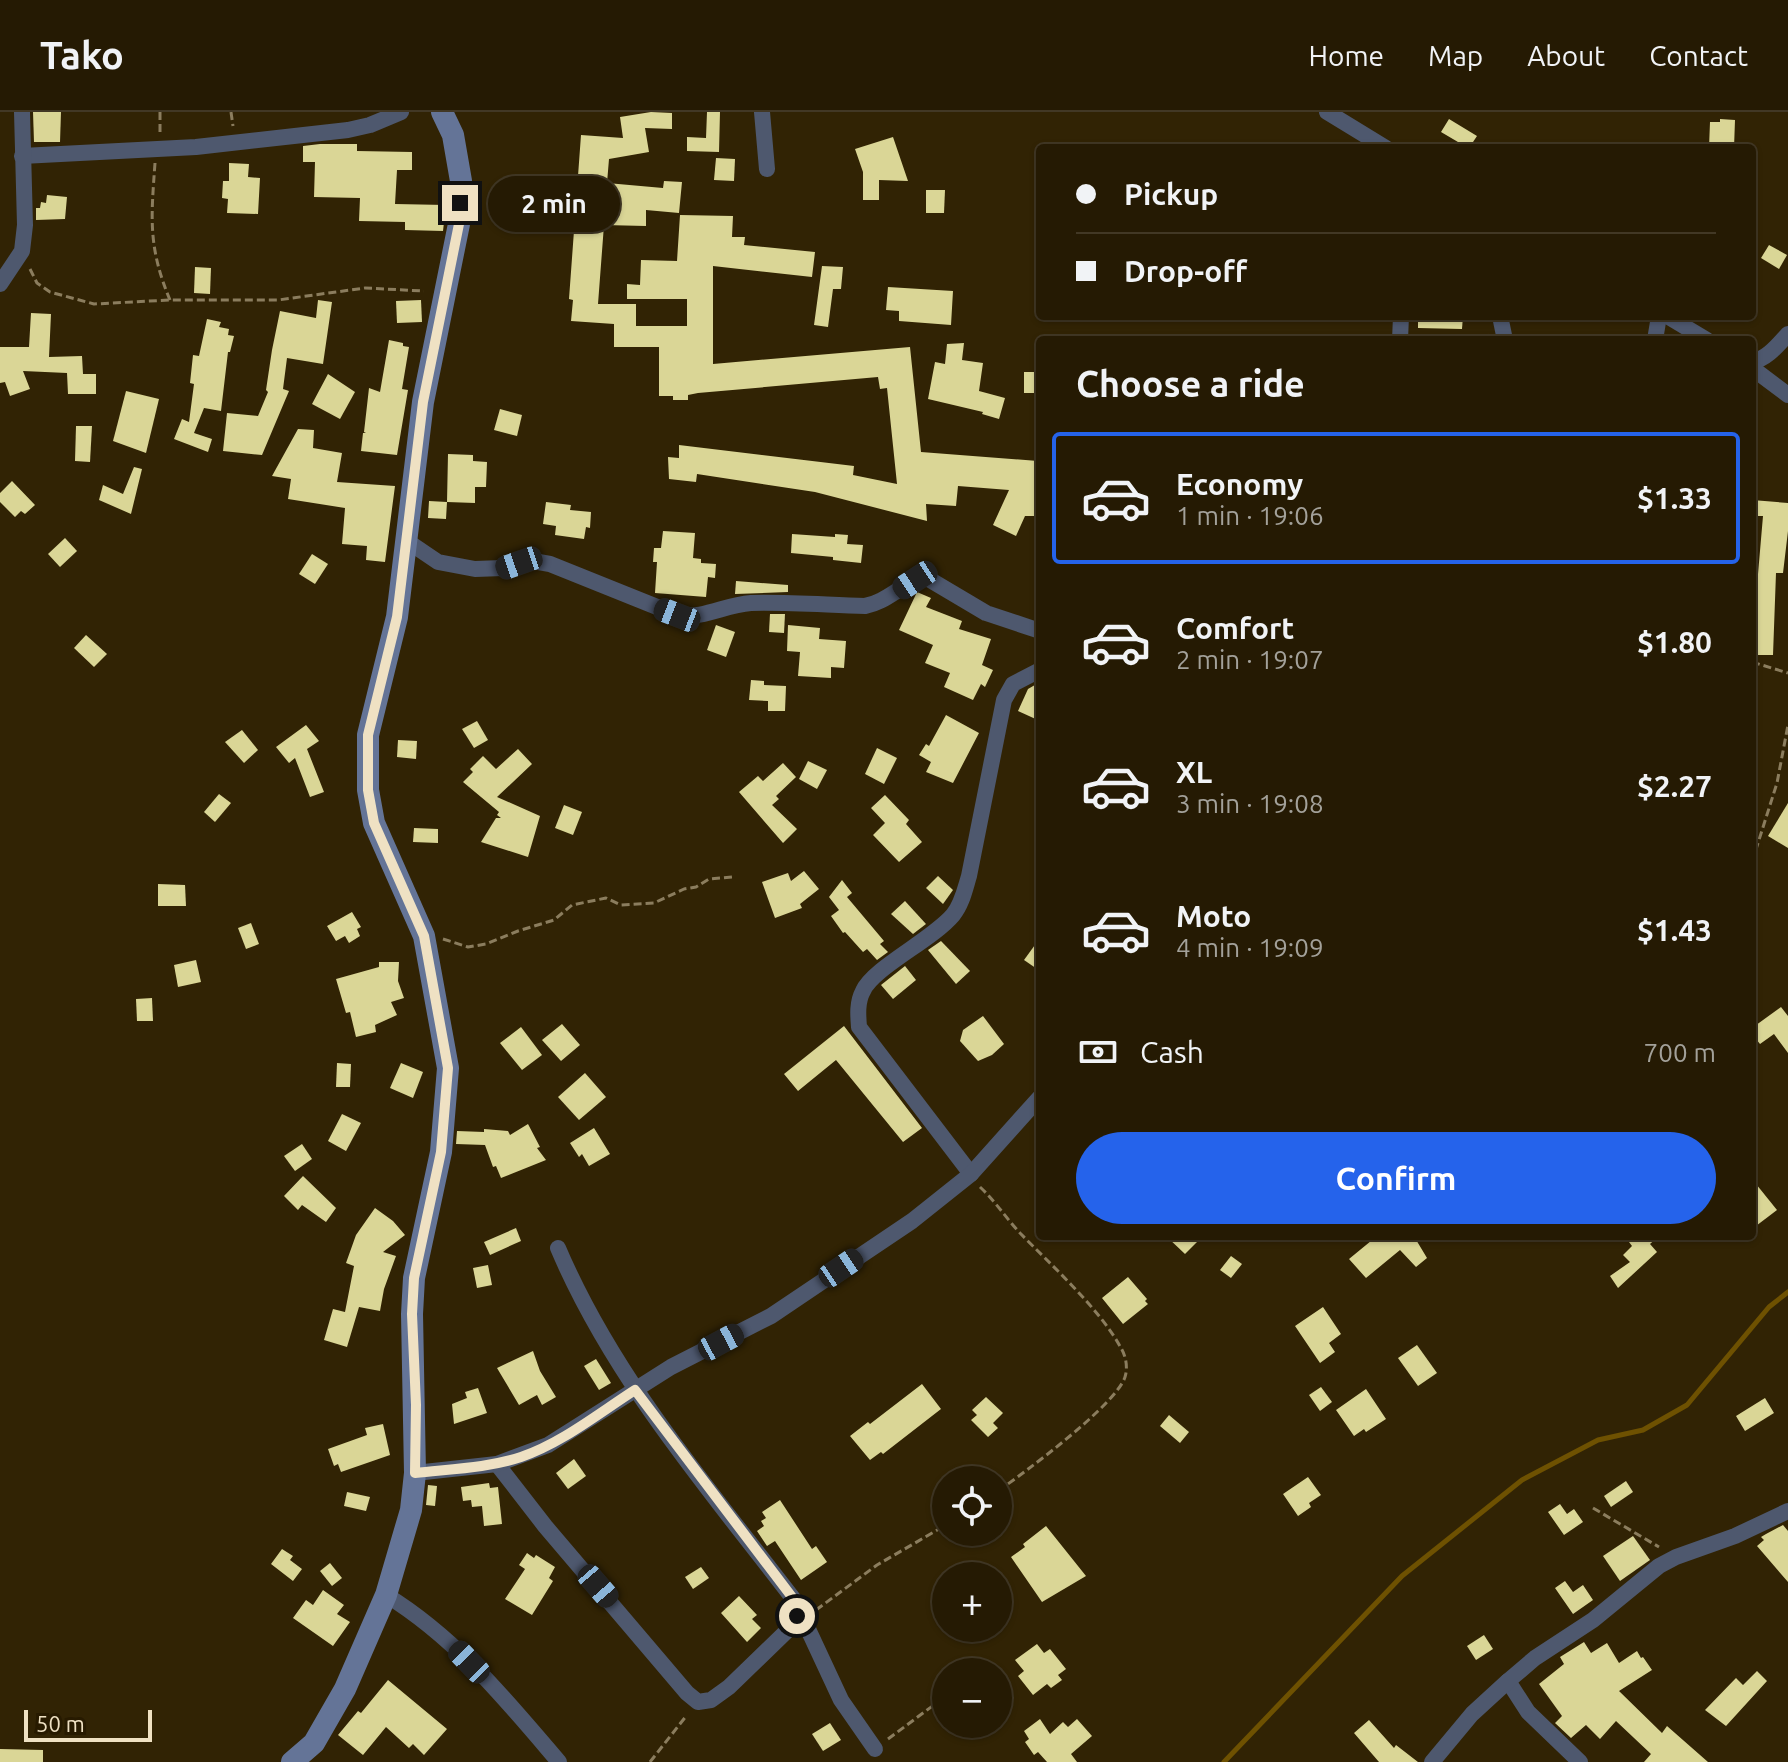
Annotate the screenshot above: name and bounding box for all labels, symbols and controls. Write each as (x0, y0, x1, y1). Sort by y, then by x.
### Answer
text: Tako (40, 34, 124, 76)
text: Home (1309, 40, 1384, 71)
text: Map (1428, 40, 1483, 71)
text: About (1527, 40, 1605, 71)
text: Contact (1649, 40, 1748, 71)
callout: 2 min (488, 175, 620, 231)
text: Pickup (1124, 177, 1218, 211)
route end (442, 185, 478, 221)
text: 2 min (521, 189, 587, 218)
text: Drop-off (1124, 254, 1247, 288)
text: Choose a ride (1076, 363, 1305, 404)
icon: car (1080, 462, 1152, 534)
text: Economy (1176, 467, 1303, 501)
text: $1.33 (1637, 481, 1712, 515)
text: 1 min · 19:06 (1176, 501, 1324, 530)
car (492, 544, 546, 582)
car (888, 557, 942, 603)
car (650, 595, 704, 635)
icon: car (1080, 606, 1152, 678)
text: Comfort (1176, 611, 1294, 645)
text: $1.80 (1637, 625, 1712, 659)
text: 2 min · 19:07 (1176, 645, 1324, 674)
icon: car (1080, 750, 1152, 822)
text: XL (1176, 755, 1212, 789)
text: $2.27 (1637, 769, 1712, 803)
text: 3 min · 19:08 (1176, 789, 1324, 818)
icon: car (1080, 894, 1152, 966)
text: Moto (1176, 899, 1251, 933)
text: $1.43 (1637, 913, 1712, 947)
text: 4 min · 19:09 (1176, 933, 1324, 962)
icon: cash (1076, 1030, 1120, 1074)
text: Cash (1140, 1035, 1204, 1069)
text: 700 m (1644, 1038, 1716, 1067)
button: Confirm (1076, 1132, 1716, 1224)
car (814, 1245, 868, 1291)
car (694, 1320, 748, 1364)
map controls (932, 1466, 1012, 1738)
button: locate (932, 1466, 1012, 1546)
car (573, 1560, 623, 1612)
button: + (932, 1562, 1012, 1642)
route start (779, 1598, 815, 1634)
car (444, 1636, 494, 1688)
button: − (932, 1658, 1012, 1738)
scale bar (24, 1706, 152, 1742)
text: 50 m (36, 1711, 85, 1736)

